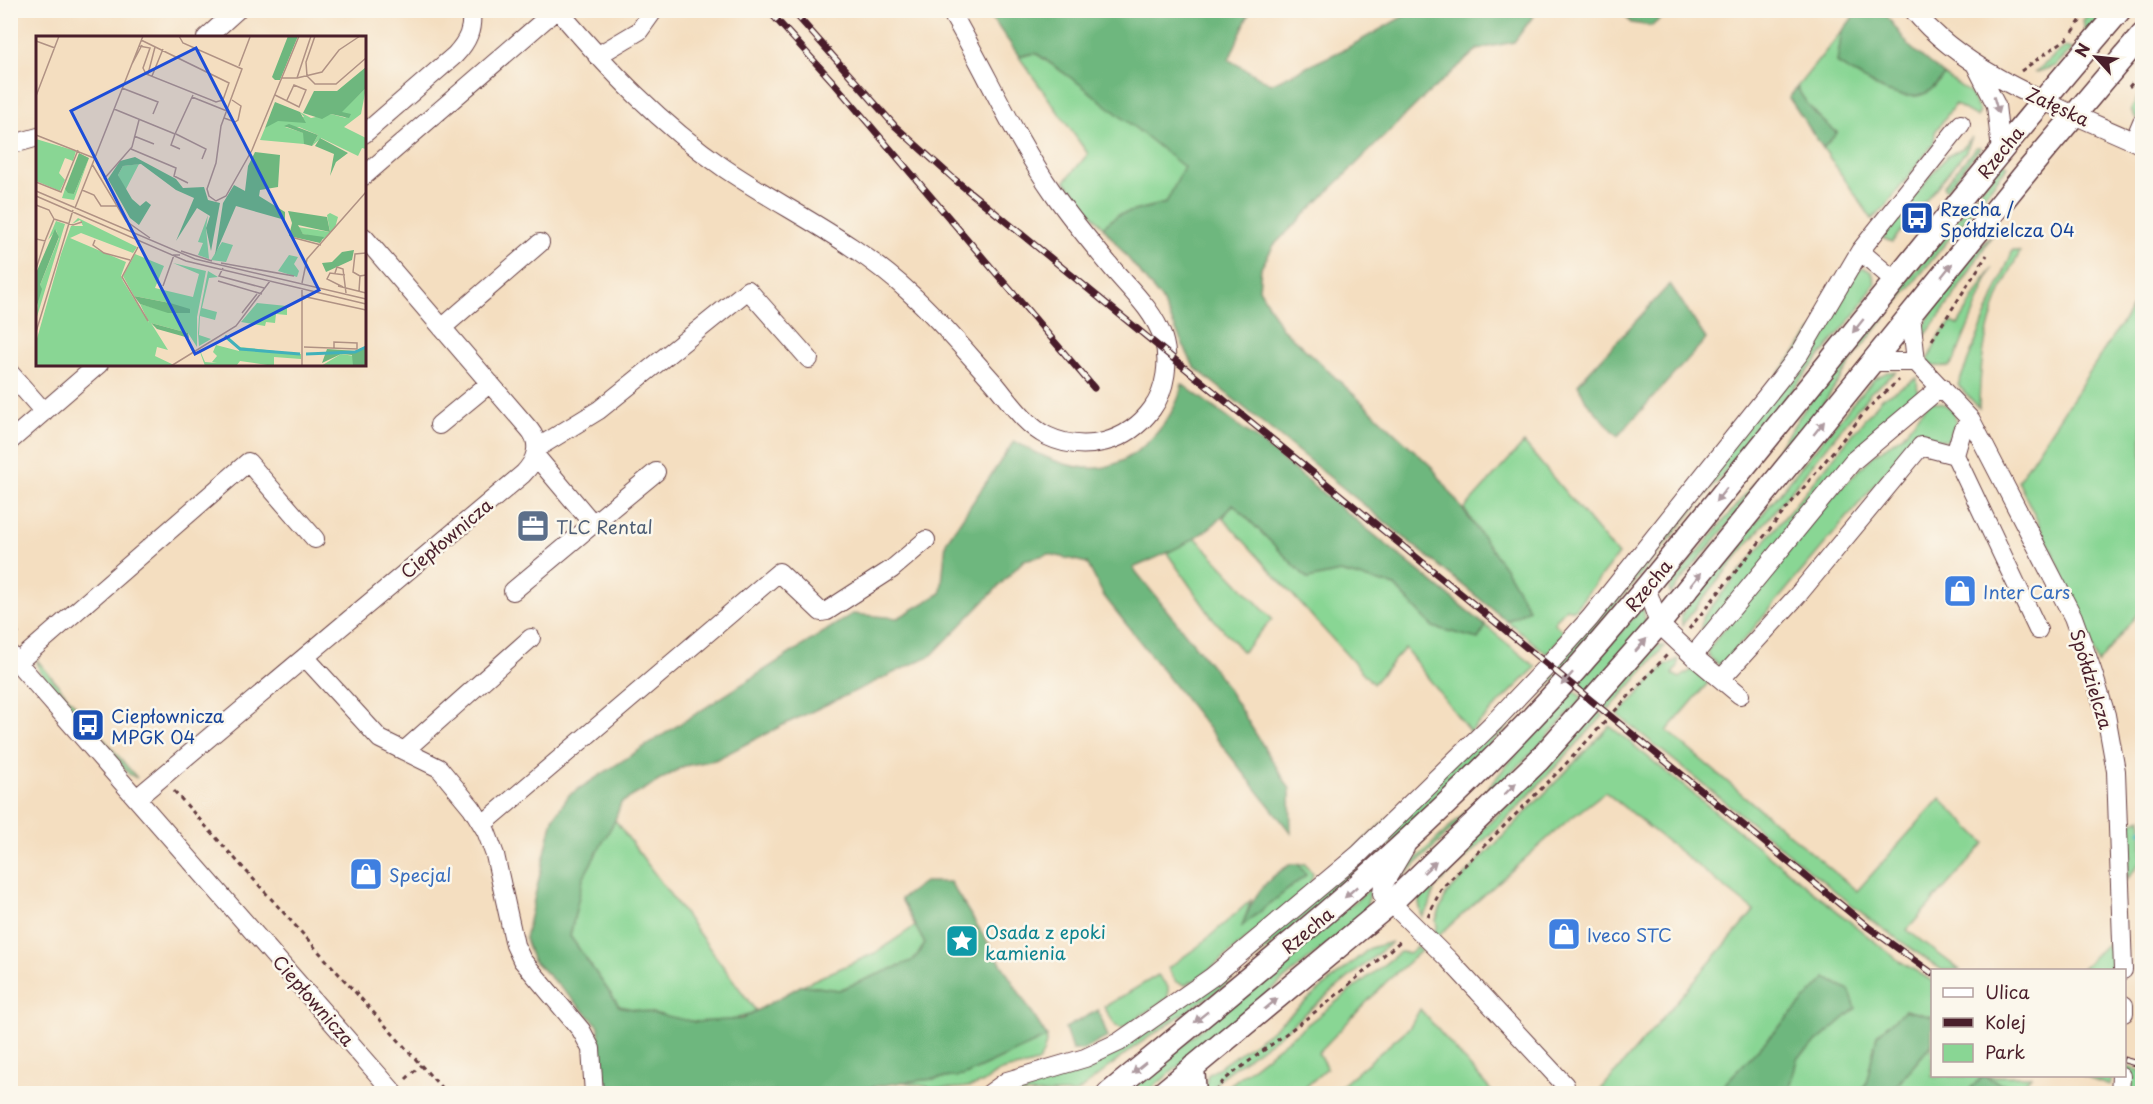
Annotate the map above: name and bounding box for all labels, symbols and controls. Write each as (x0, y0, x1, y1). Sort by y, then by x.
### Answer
north arrow (2066, 27, 2126, 87)
inset map (36, 36, 366, 366)
text: N (2068, 39, 2095, 61)
street label: Załęska (2022, 80, 2095, 133)
one-way arrow (1991, 96, 2001, 114)
street label: Rzecha (1970, 119, 2030, 184)
place label: Rzecha / Spółdzielcza 04 (1940, 195, 2075, 243)
bus stop icon: Rzecha / Spółdzielcza 04 (1899, 200, 1935, 236)
one-way arrow (1941, 262, 1954, 278)
one-way arrow (1852, 318, 1865, 334)
one-way arrow (1812, 421, 1825, 436)
one-way arrow (1716, 487, 1728, 502)
street label: Ciepłownicza (394, 491, 499, 585)
office icon: TLC Rental (515, 508, 551, 544)
place label: TLC Rental (556, 513, 653, 540)
street label: Rzecha (1618, 552, 1678, 617)
one-way arrow (1689, 572, 1702, 587)
shop icon: Inter Cars (1942, 573, 1978, 609)
place label: Inter Cars (1983, 578, 2070, 605)
street label: Spółdzielcza (2064, 626, 2120, 733)
one-way arrow (1634, 638, 1647, 653)
one-way arrow (1561, 671, 1574, 686)
place label: Ciepłownicza MPGK 04 (111, 702, 225, 750)
bus stop icon: Ciepłownicza MPGK 04 (70, 707, 106, 743)
one-way arrow (1502, 783, 1516, 797)
shop icon: Specjal (348, 856, 384, 892)
one-way arrow (1422, 860, 1437, 874)
place label: Specjal (389, 861, 451, 888)
one-way arrow (1344, 885, 1359, 898)
street label: Rzecha (1275, 900, 1340, 960)
shop icon: Iveco STC (1546, 916, 1582, 952)
place label: Osada z epoki kamienia (985, 918, 1106, 966)
place label: Iveco STC (1587, 921, 1672, 948)
place icon: Osada z epoki kamienia (944, 923, 980, 959)
street label: Ciepłownicza (267, 948, 362, 1052)
legend (1931, 969, 2126, 1077)
text: Ulica (1985, 978, 2030, 1005)
one-way arrow (1263, 997, 1279, 1010)
text: Kolej (1985, 1008, 2026, 1035)
one-way arrow (1194, 1011, 1209, 1023)
text: Park (1985, 1038, 2025, 1065)
one-way arrow (1131, 1062, 1147, 1075)

